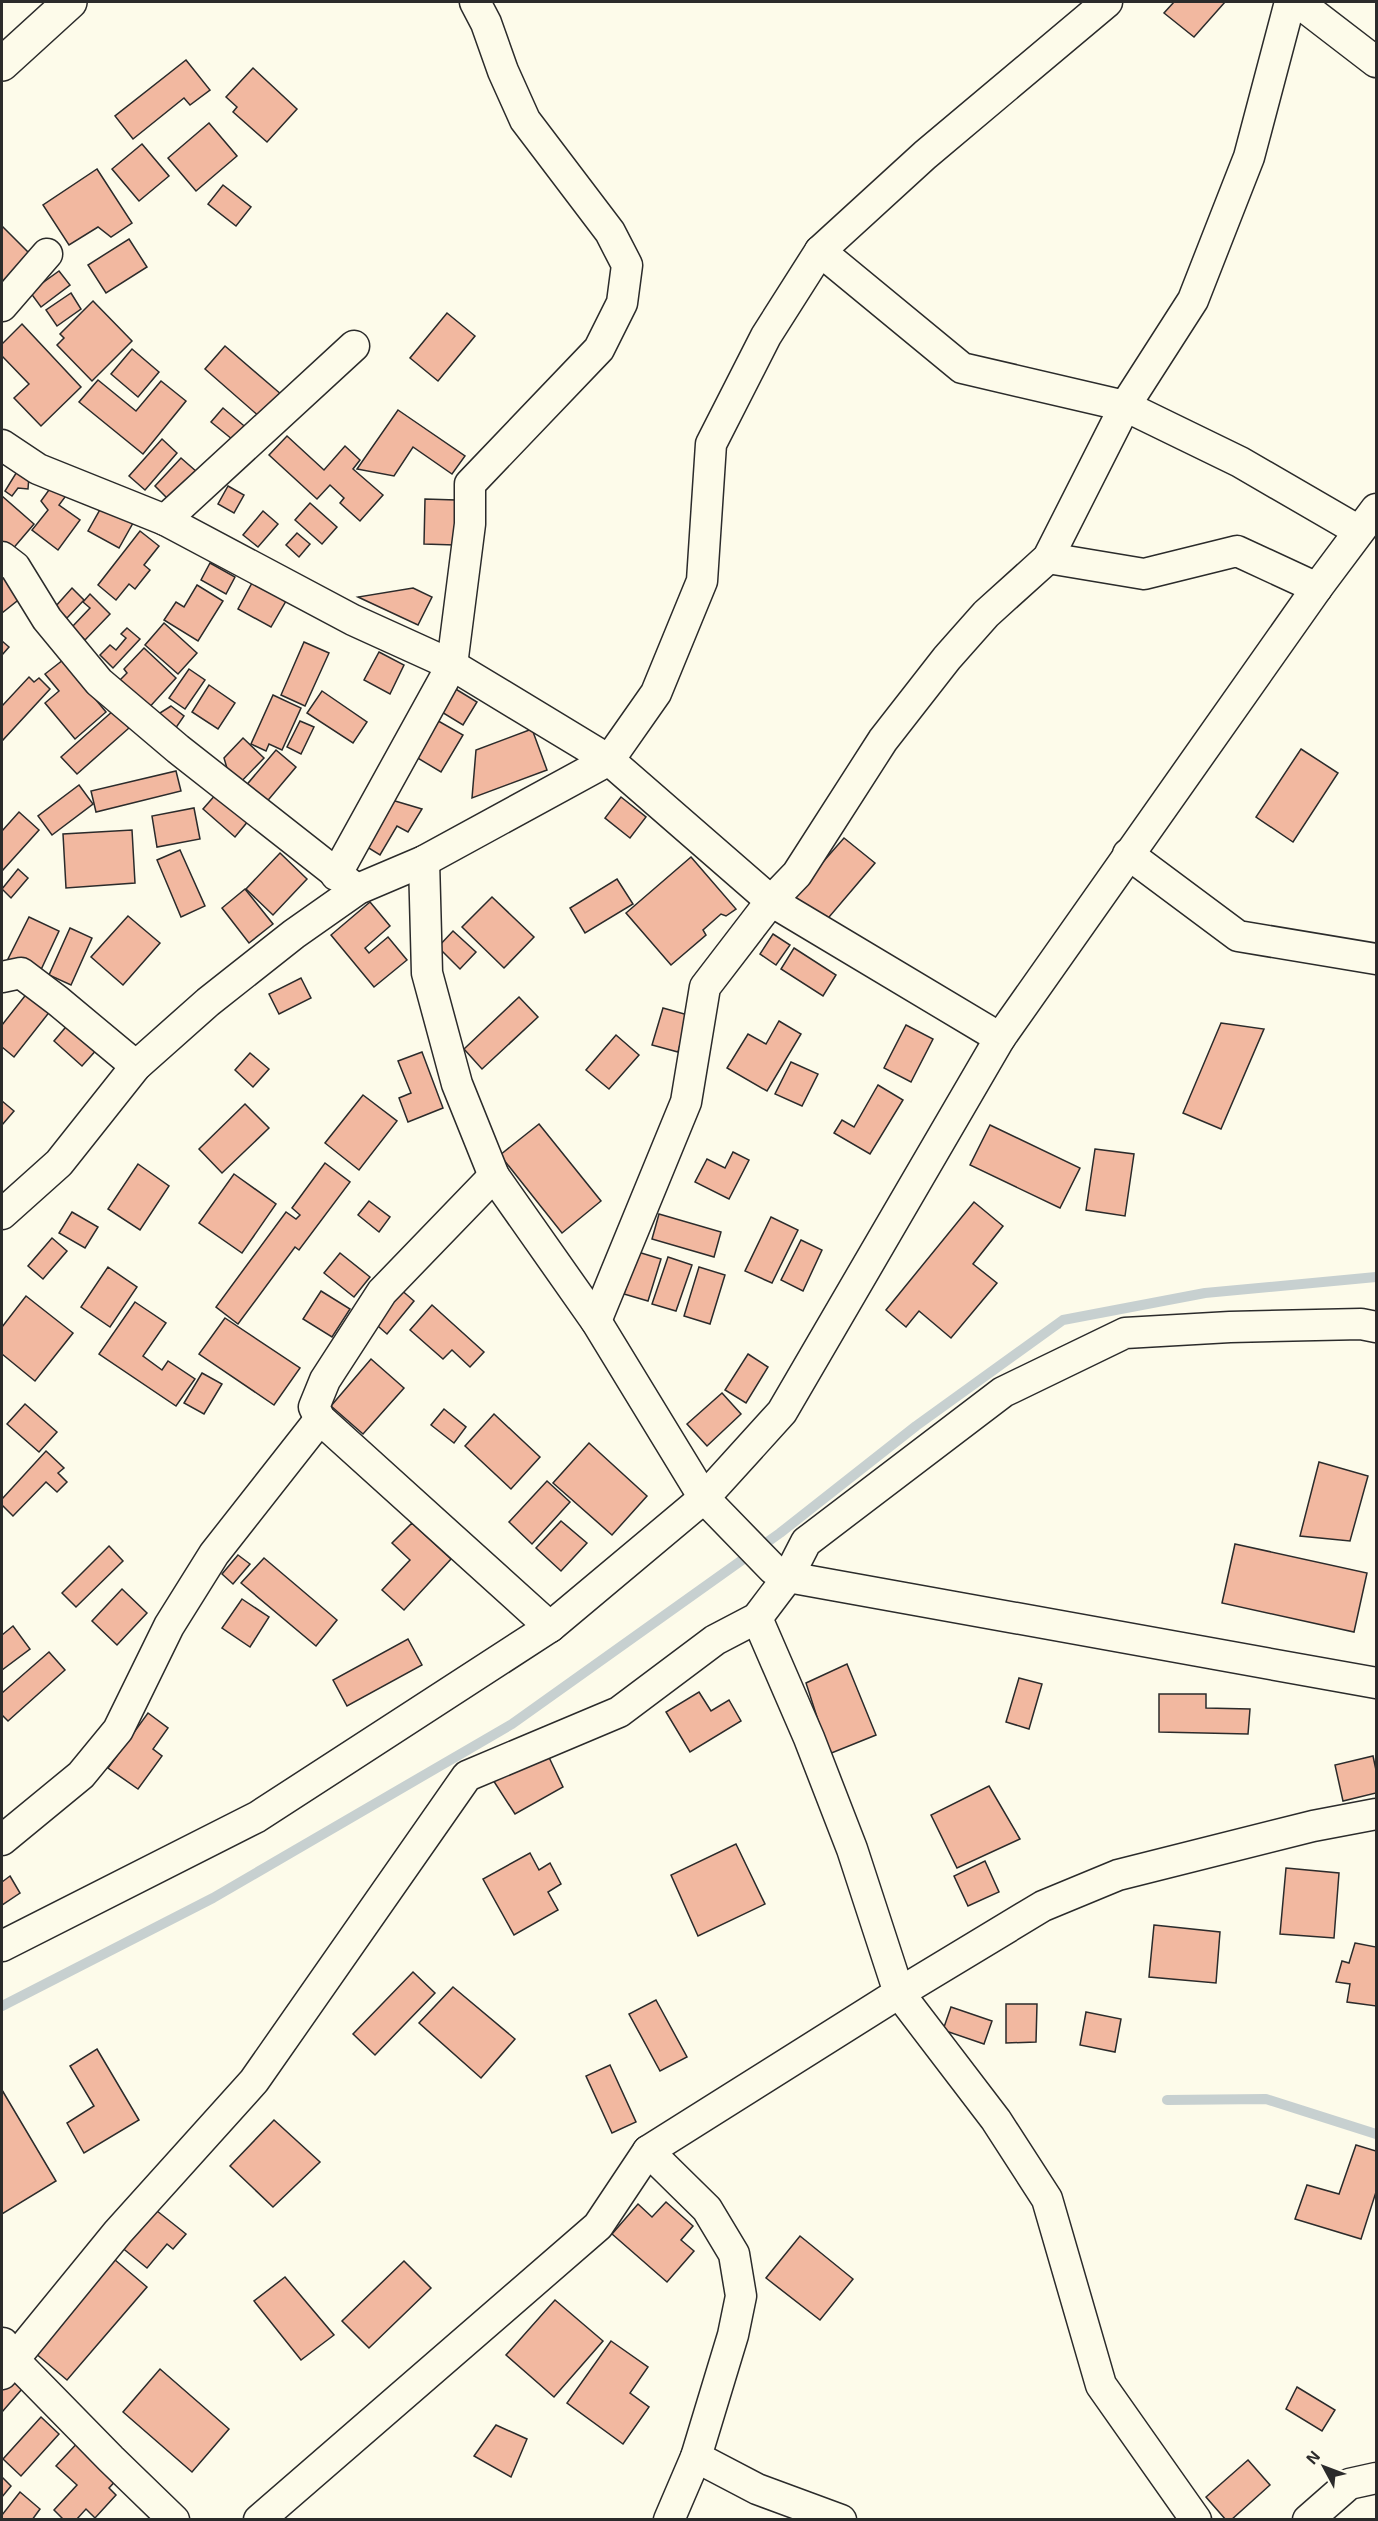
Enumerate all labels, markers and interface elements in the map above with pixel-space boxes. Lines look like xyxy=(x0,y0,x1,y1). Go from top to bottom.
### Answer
north arrow xyxy=(1294,2437,1354,2497)
text: N xyxy=(1301,2446,1323,2467)

